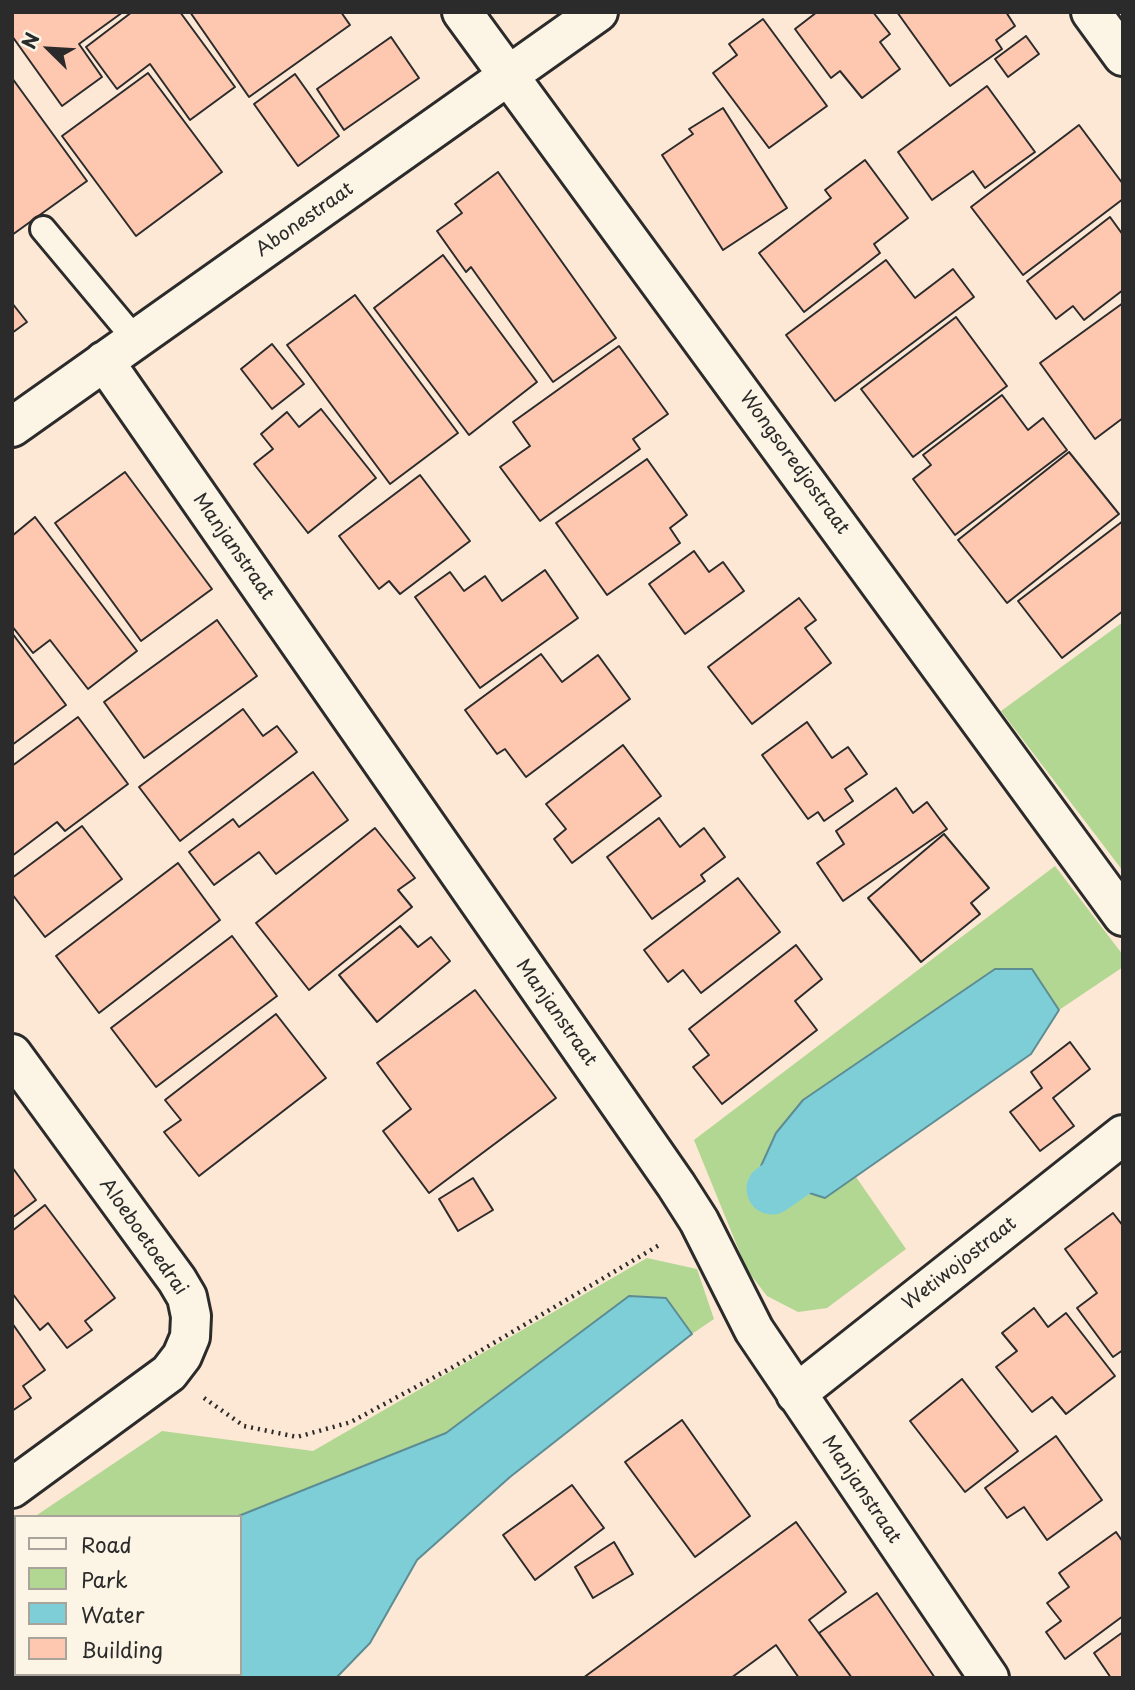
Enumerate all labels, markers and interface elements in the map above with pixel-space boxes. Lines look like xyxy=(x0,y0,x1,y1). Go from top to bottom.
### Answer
north arrow xyxy=(14,14,84,84)
text: N xyxy=(14,28,46,53)
street label: Abonestraat xyxy=(252,178,358,262)
street label: Wongsoredjostraat xyxy=(734,387,854,539)
street label: Manjanstraat xyxy=(188,489,278,605)
street label: Manjanstraat xyxy=(511,955,601,1071)
street label: Aloeboetoedrai xyxy=(94,1174,192,1300)
street label: Wetiwojostraat xyxy=(899,1213,1021,1315)
street label: Manjanstraat xyxy=(817,1432,905,1548)
legend xyxy=(14,1515,242,1676)
text: Road xyxy=(81,1528,132,1560)
text: Park xyxy=(81,1563,128,1595)
text: Water xyxy=(81,1598,144,1630)
text: Building xyxy=(81,1633,163,1665)

